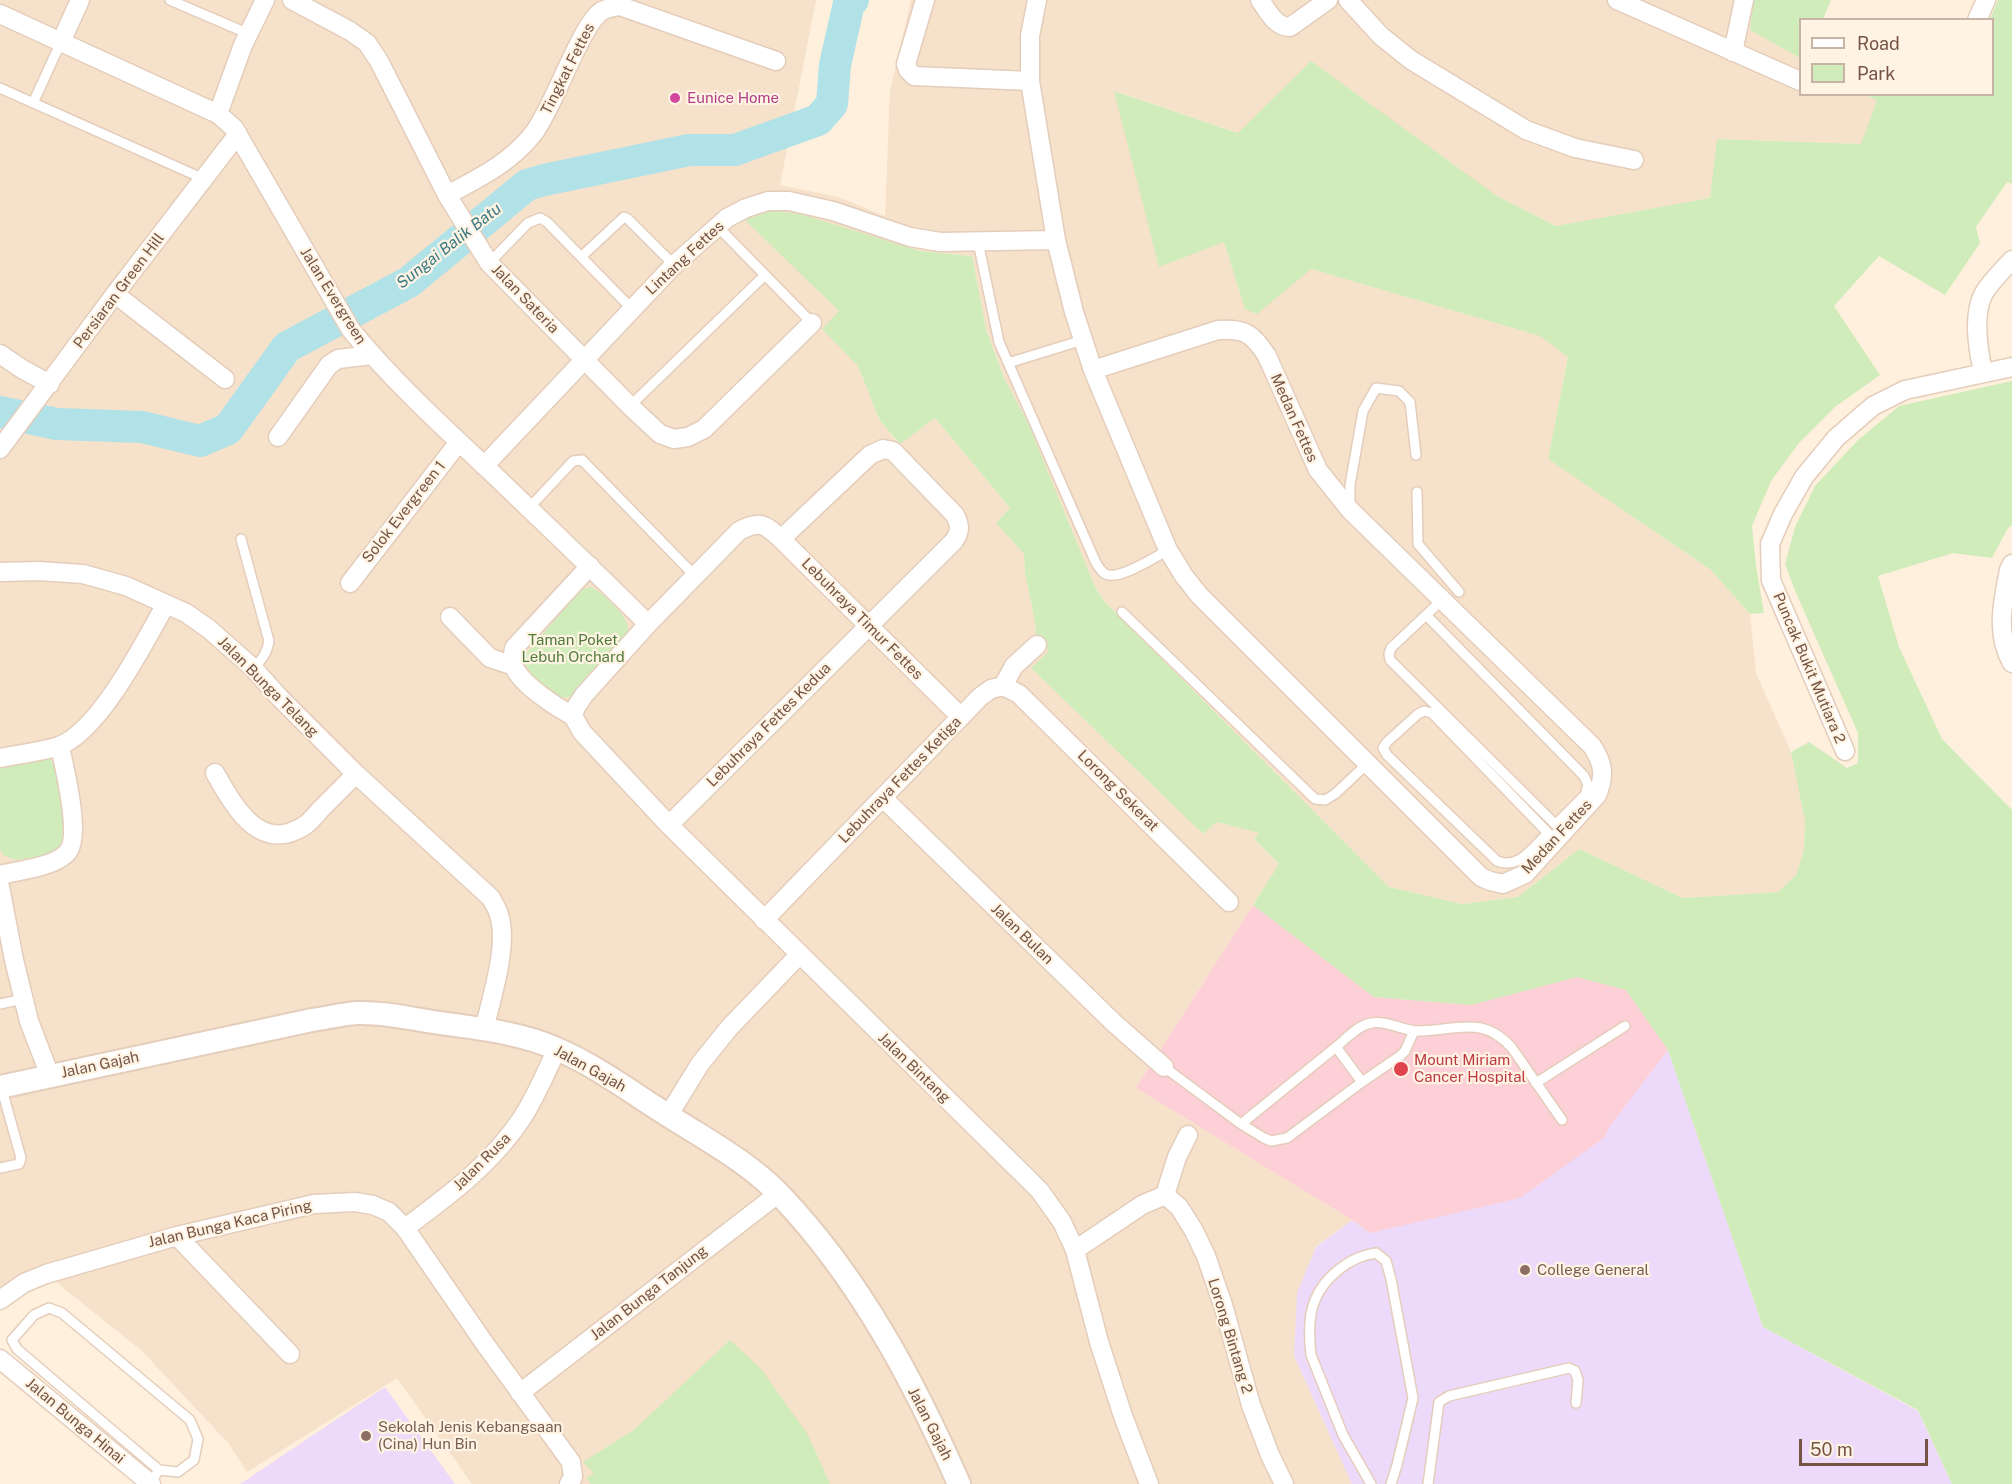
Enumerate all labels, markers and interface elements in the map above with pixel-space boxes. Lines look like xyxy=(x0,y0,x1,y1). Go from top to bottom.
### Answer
legend xyxy=(1799,18,1994,96)
street label: Tingkat Fettes xyxy=(537,20,599,118)
text: Road xyxy=(1857,33,1900,54)
text: Park xyxy=(1857,63,1895,84)
place label: Eunice Home xyxy=(687,89,779,107)
marker: Eunice Home xyxy=(668,91,682,105)
water label: Sungai Balik Batu xyxy=(393,199,505,293)
street label: Lintang Fettes xyxy=(642,217,728,299)
street label: Persiaran Green Hill xyxy=(70,230,168,352)
street label: Jalan Evergreen xyxy=(296,244,370,348)
street label: Jalan Sateria xyxy=(488,261,562,337)
street label: Medan Fettes xyxy=(1266,371,1322,465)
street label: Solok Evergreen 1 xyxy=(359,457,449,567)
street label: Lebuhraya Timur Fettes xyxy=(798,555,926,683)
street label: Puncak Bukit Mutiara 2 xyxy=(1769,590,1849,746)
park label: Taman Poket Lebuh Orchard xyxy=(521,631,625,666)
street label: Jalan Bunga Telang xyxy=(214,633,322,741)
street label: Lebuhraya Fettes Kedua xyxy=(703,659,835,791)
street label: Lebuhraya Fettes Ketiga xyxy=(835,713,965,847)
street label: Lorong Sekerat xyxy=(1074,747,1162,835)
street label: Medan Fettes xyxy=(1518,796,1596,878)
street label: Jalan Bulan xyxy=(987,900,1057,968)
street label: Jalan Bintang xyxy=(874,1029,954,1107)
street label: Jalan Gajah xyxy=(551,1042,629,1096)
street label: Jalan Gajah xyxy=(59,1048,141,1082)
place label: Mount Miriam Cancer Hospital xyxy=(1414,1051,1526,1086)
marker: Mount Miriam Cancer Hospital xyxy=(1392,1060,1410,1078)
street label: Jalan Rusa xyxy=(450,1130,514,1194)
street label: Jalan Bunga Kaca Piring xyxy=(147,1196,313,1252)
street label: Jalan Bunga Tanjung xyxy=(587,1242,711,1344)
place label: College General xyxy=(1537,1261,1649,1279)
marker: College General xyxy=(1518,1263,1532,1277)
street label: Lorong Bintang 2 xyxy=(1204,1276,1256,1396)
street label: Jalan Bunga Hinai xyxy=(22,1374,128,1468)
street label: Jalan Gajah xyxy=(904,1385,956,1463)
place label: Sekolah Jenis Kebangsaan (Cina) Hun Bin xyxy=(378,1418,562,1453)
scale bar xyxy=(1802,1427,1931,1465)
marker: Sekolah Jenis Kebangsaan (Cina) Hun Bin xyxy=(359,1429,373,1443)
text: 50 m xyxy=(1810,1439,1853,1460)

